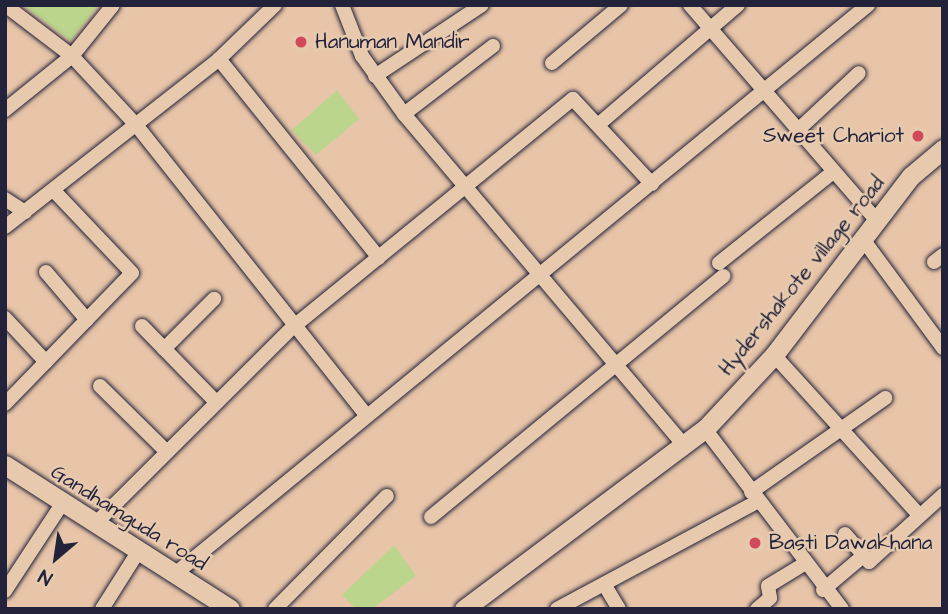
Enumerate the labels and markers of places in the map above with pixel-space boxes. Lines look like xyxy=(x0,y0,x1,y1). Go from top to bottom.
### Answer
place label: Hanuman Mandir xyxy=(315,29,470,55)
marker: Hanuman Mandir xyxy=(293,34,309,50)
place label: Sweet Chariot xyxy=(763,123,904,149)
marker: Sweet Chariot xyxy=(910,128,926,144)
place label: Basti Dawakhana xyxy=(769,530,932,556)
marker: Basti Dawakhana xyxy=(747,535,763,551)

